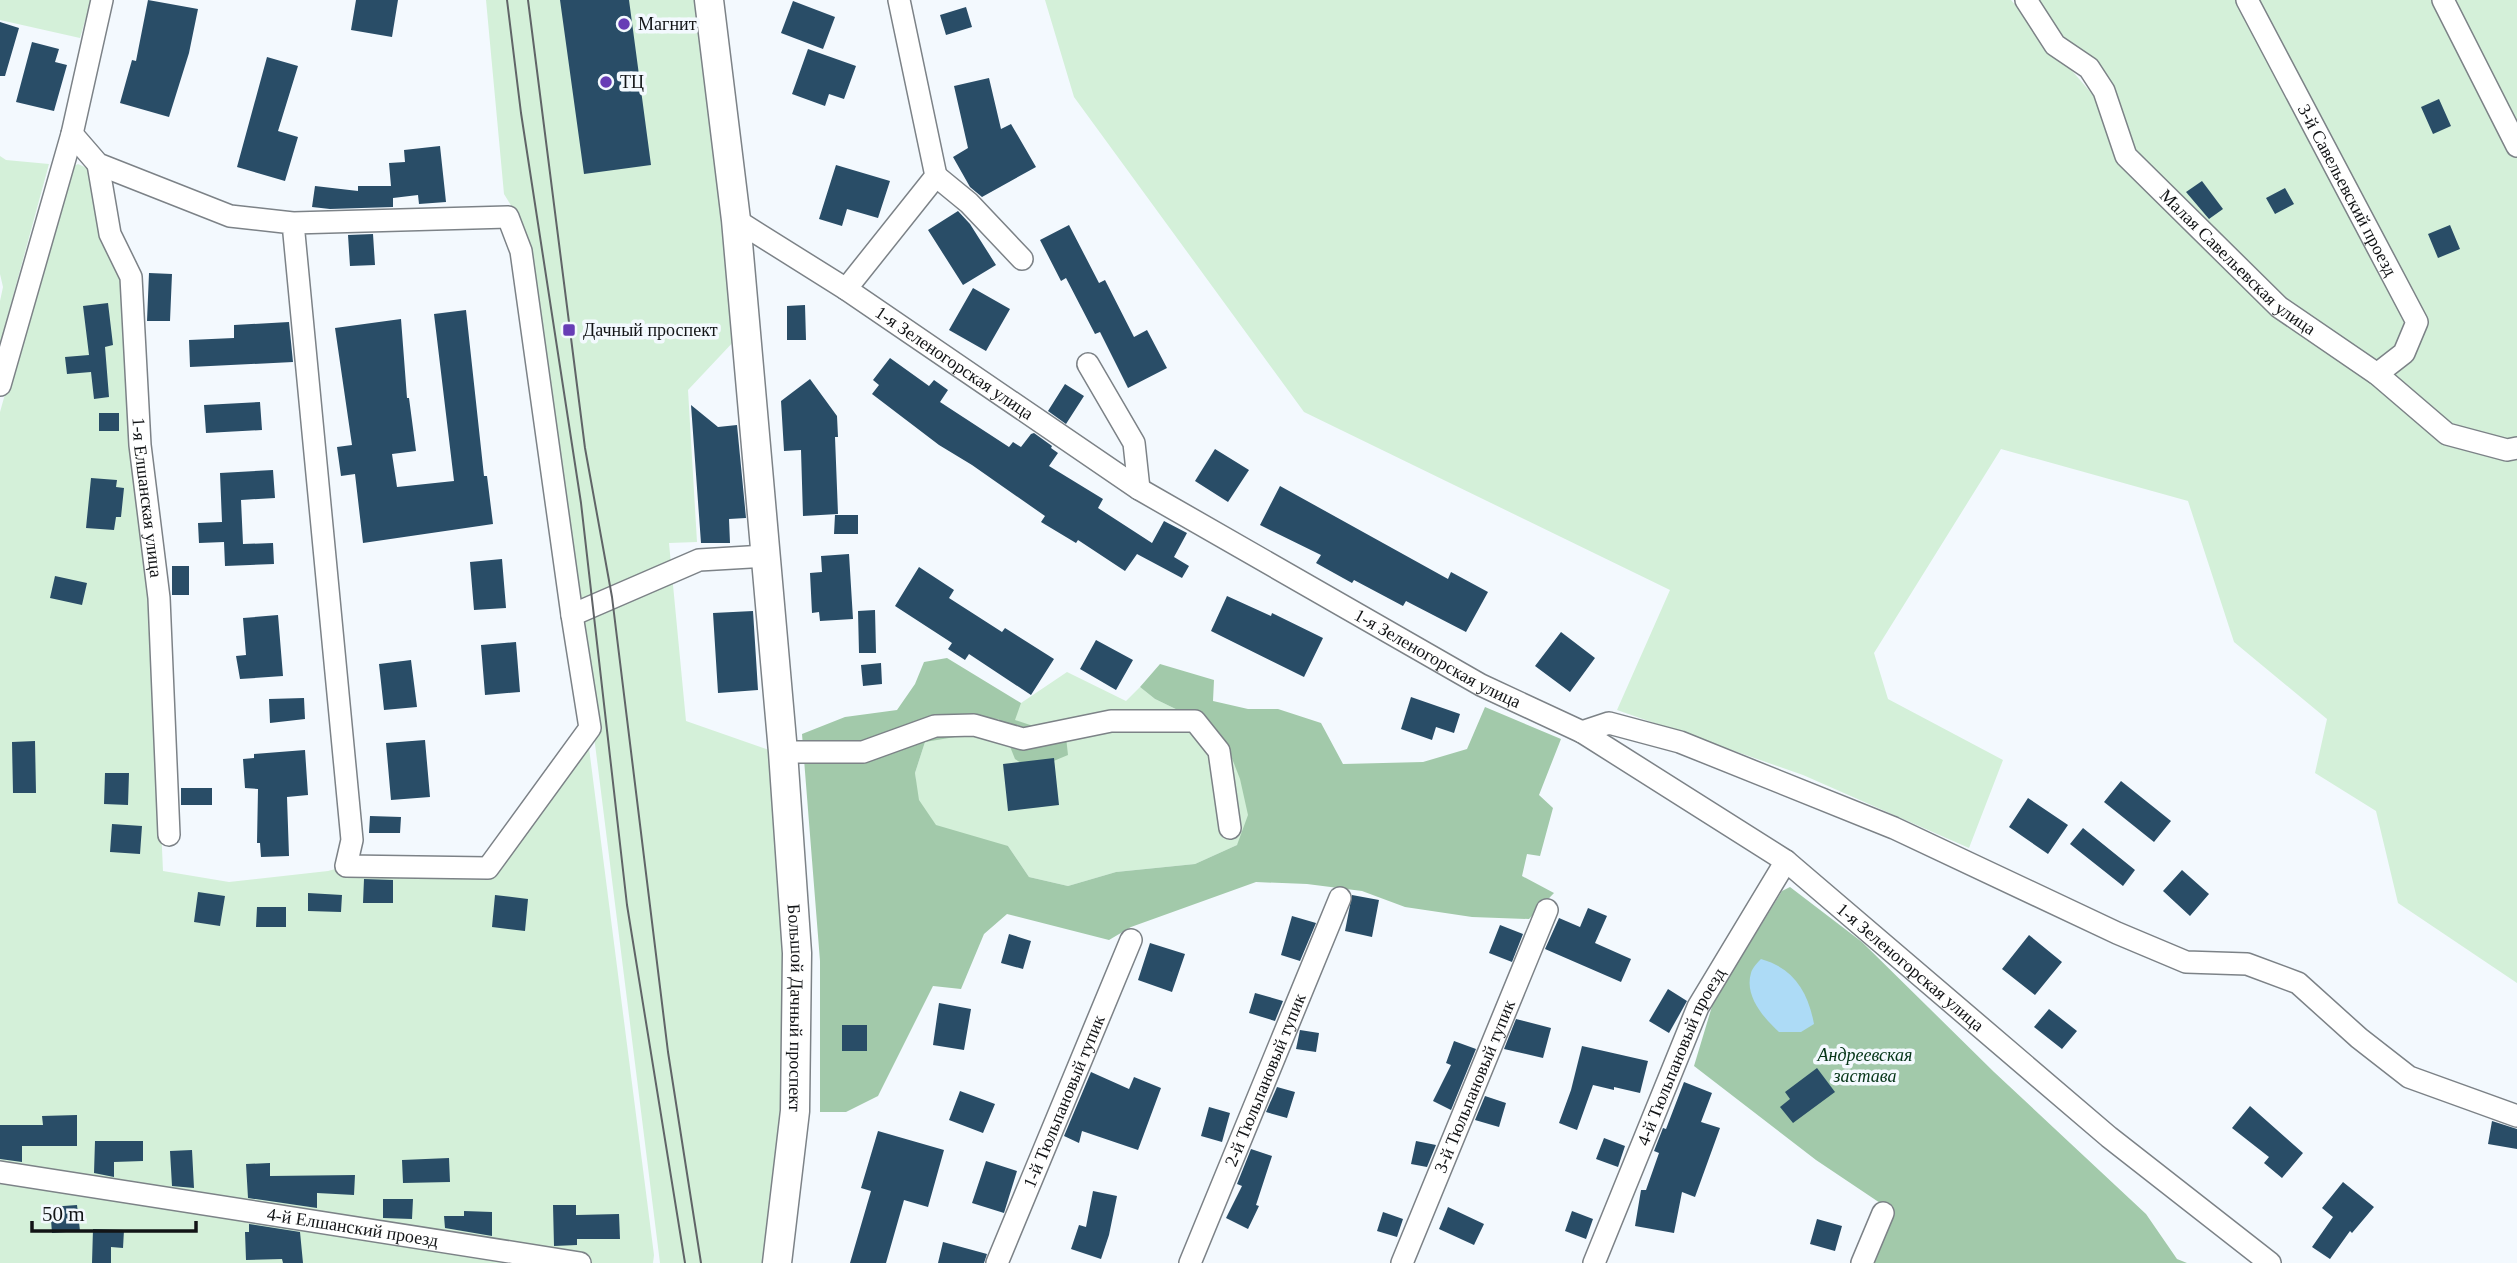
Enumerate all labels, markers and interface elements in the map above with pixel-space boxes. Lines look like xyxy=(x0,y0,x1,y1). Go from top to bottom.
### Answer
place label: Магнит xyxy=(638,14,697,34)
marker: Магнит xyxy=(616,16,632,32)
place label: ТЦ xyxy=(620,72,644,92)
marker: ТЦ xyxy=(598,74,614,90)
street label: 3-й Савельевский проезд xyxy=(2294,101,2401,280)
street label: Малая Савельевская улица xyxy=(2156,185,2320,339)
street label: 1-я Зеленогорская улица xyxy=(871,302,1037,424)
place label: Дачный проспект xyxy=(583,320,718,340)
marker: Дачный проспект xyxy=(561,322,577,338)
street label: 1-я Елшанская улица xyxy=(129,417,166,579)
street label: 1-я Зеленогорская улица xyxy=(1351,605,1524,712)
street label: 1-я Зеленогорская улица xyxy=(1833,899,1988,1036)
street label: Большой Дачный проспект xyxy=(784,903,807,1112)
street label: 4-й Тюльпановый проезд xyxy=(1633,964,1729,1148)
street label: 2-й Тюльпановый тупик xyxy=(1221,990,1310,1169)
street label: 3-й Тюльпановый тупик xyxy=(1430,997,1519,1176)
street label: 1-й Тюльпановый тупик xyxy=(1019,1012,1109,1191)
park label: Андреевская застава xyxy=(1817,1045,1912,1086)
scale bar xyxy=(32,1190,196,1234)
text: 50 m xyxy=(42,1202,85,1226)
street label: 4-й Елшанский проезд xyxy=(266,1204,440,1251)

